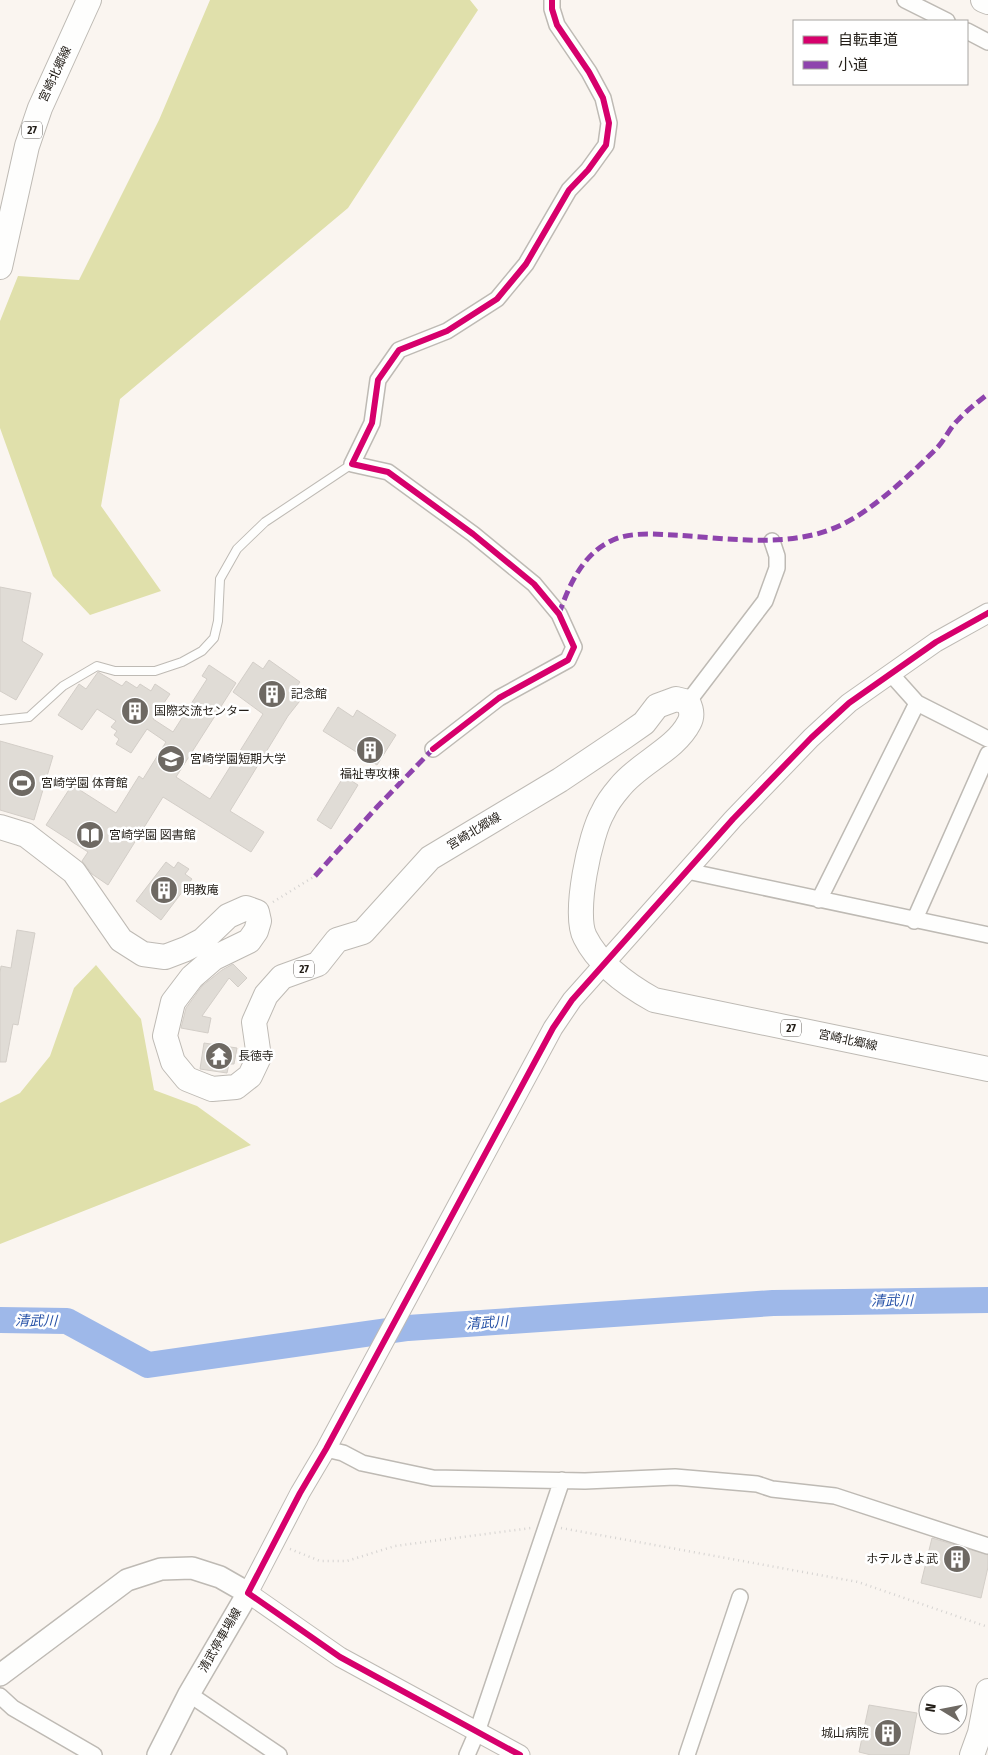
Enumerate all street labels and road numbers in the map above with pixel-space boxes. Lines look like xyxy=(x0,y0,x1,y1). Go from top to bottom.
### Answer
street label: 宮崎北郷線 xyxy=(36,44,74,104)
road number: 27 xyxy=(22,122,42,138)
street label: 宮崎北郷線 xyxy=(445,810,503,852)
road number: 27 xyxy=(294,961,314,978)
road number: 27 xyxy=(781,1020,801,1036)
street label: 宮崎北郷線 xyxy=(817,1027,879,1053)
street label: 清武停車場線 xyxy=(196,1605,244,1675)

